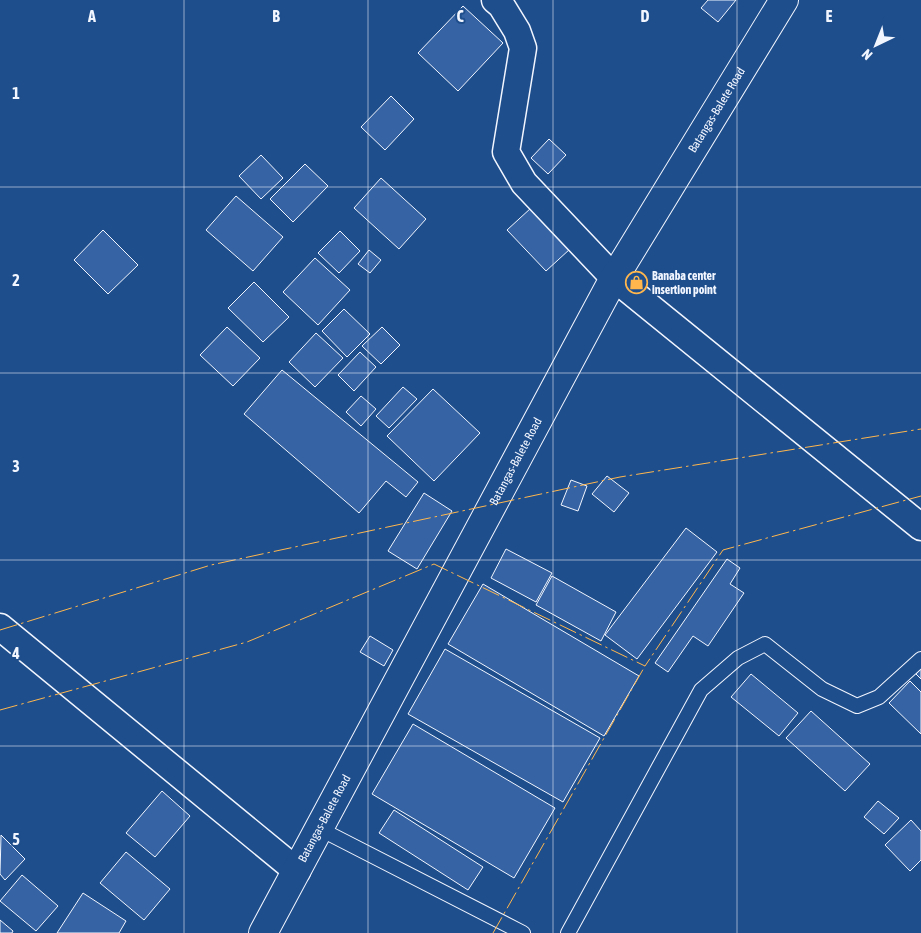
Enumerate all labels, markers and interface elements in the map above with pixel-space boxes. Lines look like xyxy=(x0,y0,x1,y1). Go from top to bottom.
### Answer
text: A xyxy=(87,7,96,25)
text: B xyxy=(272,7,280,25)
text: C xyxy=(456,7,464,25)
text: D xyxy=(641,7,650,25)
text: E xyxy=(826,7,833,25)
north arrow xyxy=(851,20,901,70)
text: N xyxy=(859,46,876,63)
street label: Batangas-Balete Road xyxy=(685,65,748,155)
text: 1 xyxy=(12,84,20,102)
place label: Banaba center insertion point xyxy=(652,269,717,297)
text: 2 xyxy=(12,271,20,289)
shop icon: Banaba center insertion point xyxy=(624,271,648,295)
street label: Batangas-Balete Road xyxy=(487,415,545,508)
text: 3 xyxy=(12,457,20,475)
text: 4 xyxy=(11,644,20,662)
street label: Batangas-Balete Road xyxy=(295,772,354,865)
text: 5 xyxy=(12,830,20,848)

